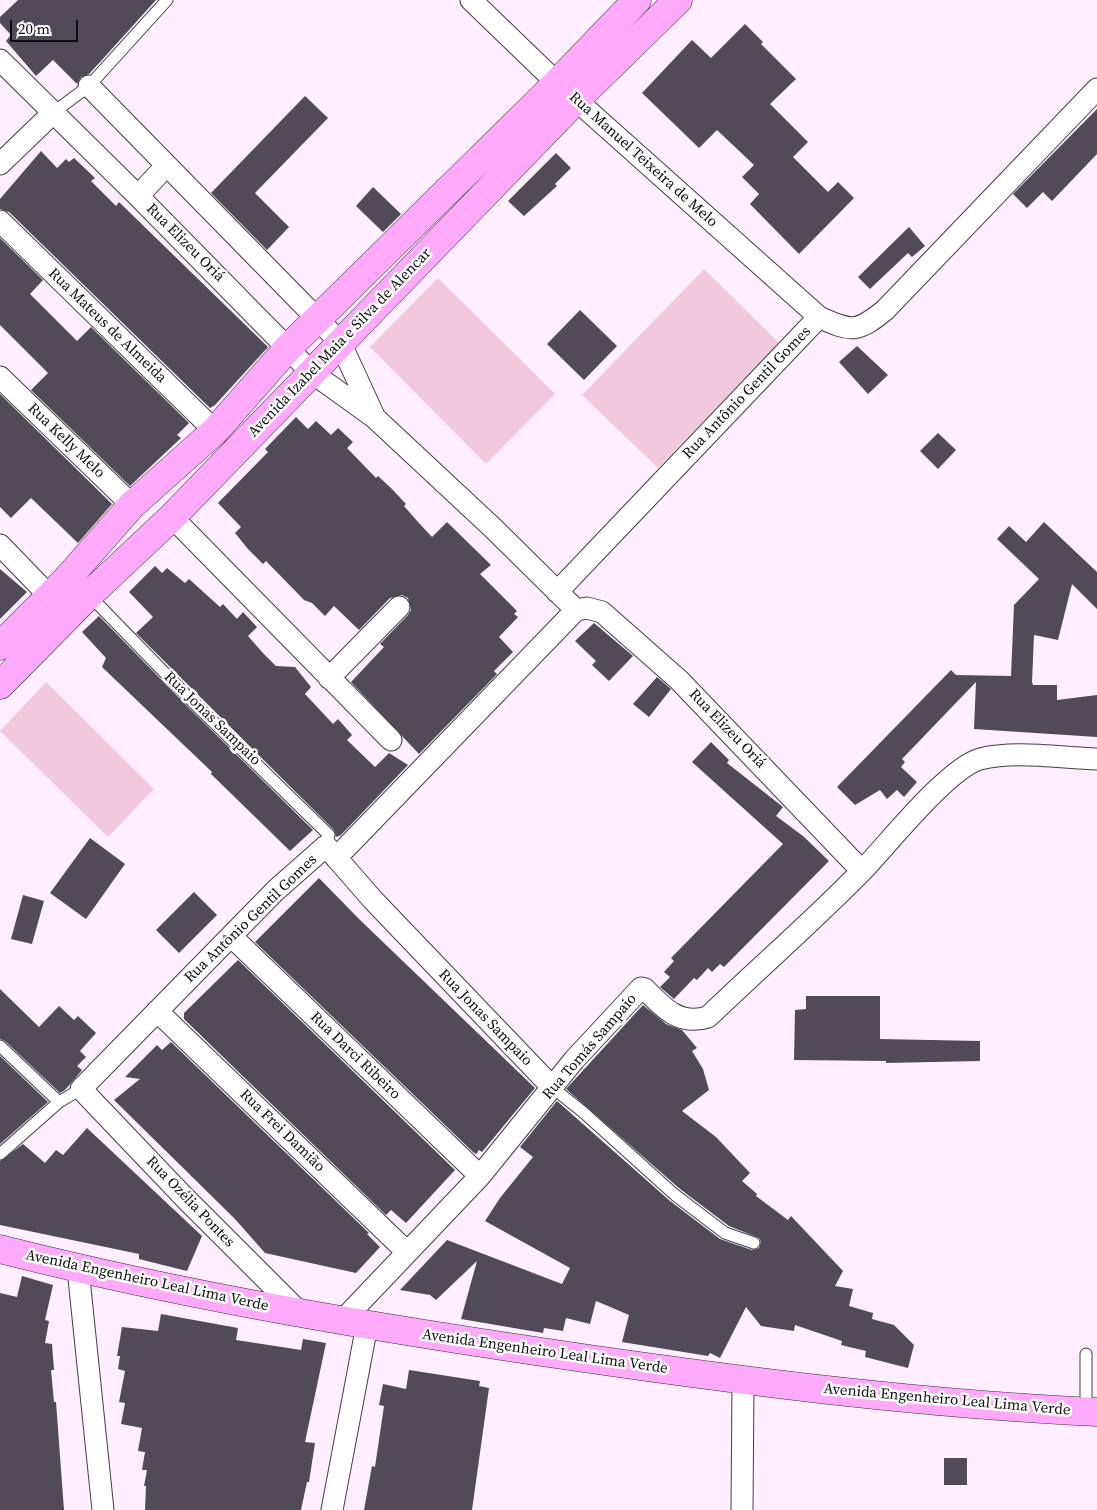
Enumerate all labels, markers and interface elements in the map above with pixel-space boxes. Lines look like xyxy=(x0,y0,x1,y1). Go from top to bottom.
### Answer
scale bar xyxy=(12,10,80,42)
text: 20 m xyxy=(18,18,50,39)
street label: Rua Manuel Teixeira de Melo xyxy=(565,89,721,231)
street label: Rua Elizeu Oriá xyxy=(142,200,228,286)
street label: Avenida Izabel Maia e Silva de Alencar xyxy=(245,245,435,441)
street label: Rua Mateus de Almeida xyxy=(44,265,170,387)
street label: Rua Antônio Gentil Gomes xyxy=(679,323,815,463)
street label: Rua Kelly Melo xyxy=(24,400,108,482)
street label: Rua Jonas Sampaio xyxy=(160,668,264,770)
street label: Rua Elizeu Oriá xyxy=(685,686,769,772)
street label: Rua Antônio Gentil Gomes xyxy=(181,851,321,987)
street label: Rua Jonas Sampaio xyxy=(434,966,536,1070)
street label: Rua Tomás Sampaio xyxy=(539,990,641,1104)
street label: Rua Darci Ribeiro xyxy=(306,1008,404,1104)
street label: Rua Frei Damião xyxy=(236,1086,328,1176)
street label: Rua Ozélia Pontes xyxy=(142,1153,238,1251)
street label: Avenida Engenheiro Leal Lima Verde xyxy=(24,1246,270,1316)
street label: Avenida Engenheiro Leal Lima Verde xyxy=(421,1326,669,1378)
street label: Avenida Engenheiro Leal Lima Verde xyxy=(823,1380,1071,1420)

